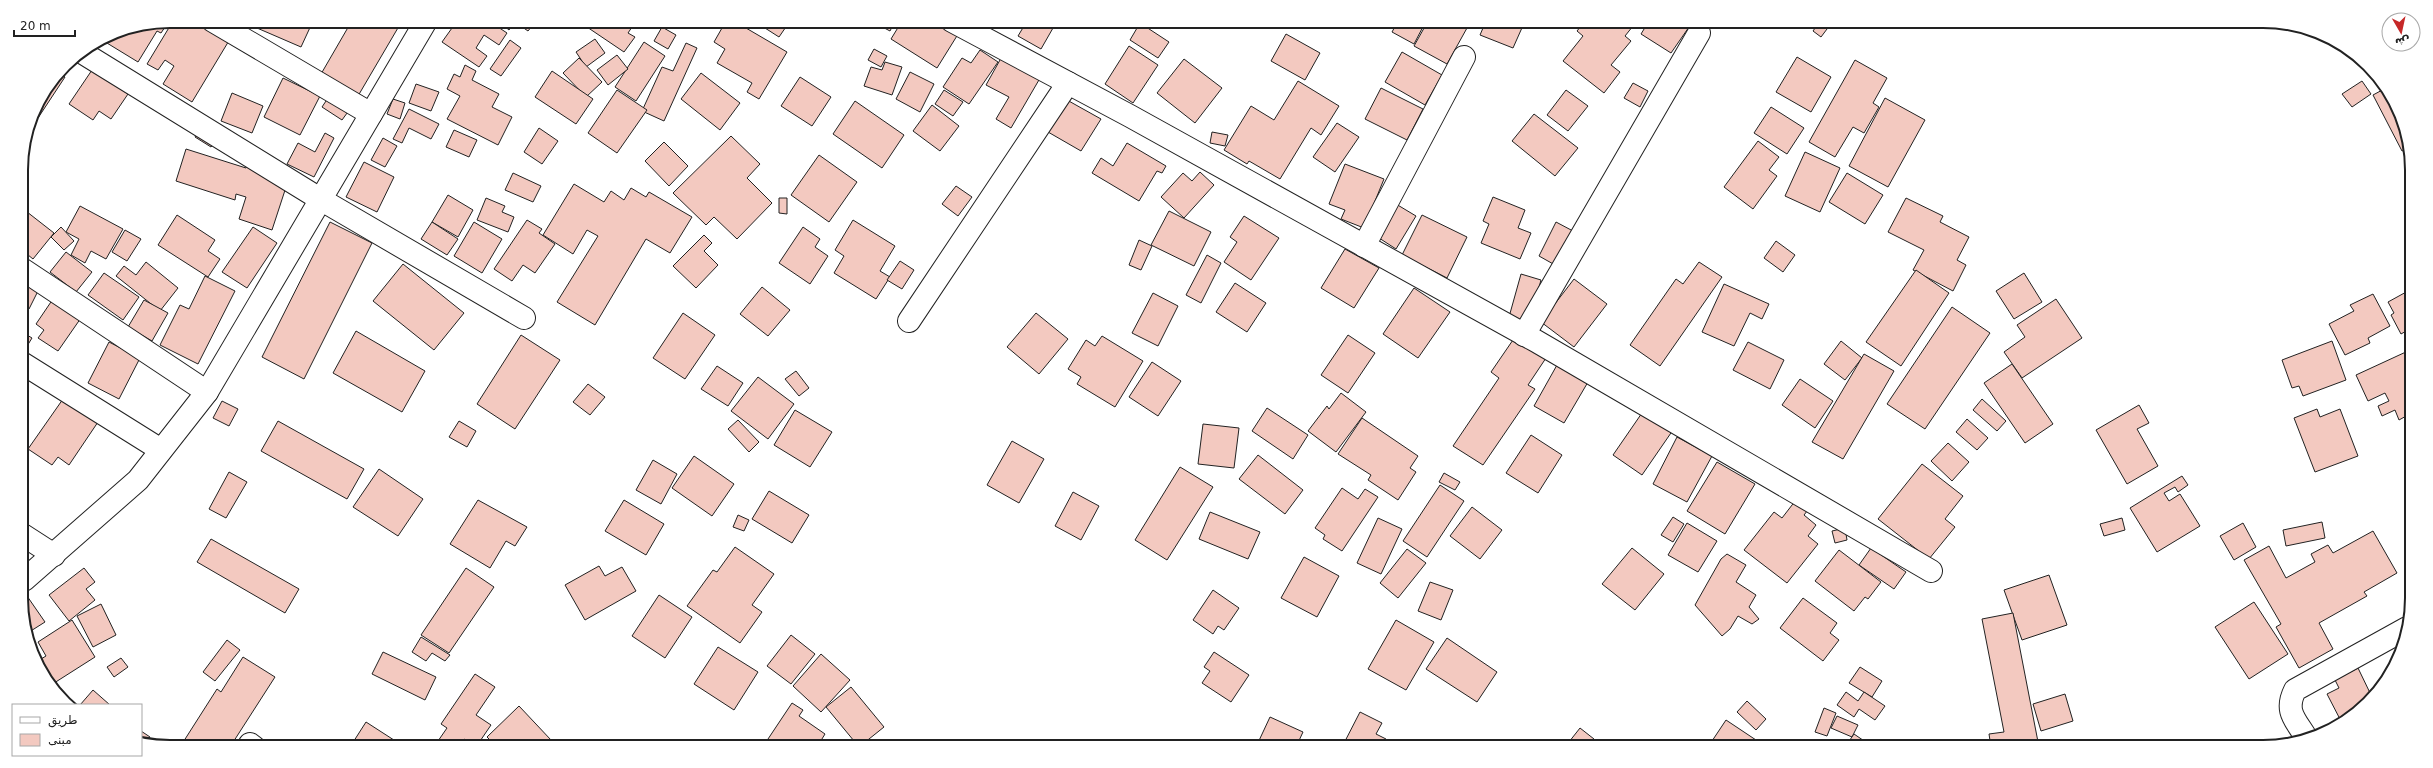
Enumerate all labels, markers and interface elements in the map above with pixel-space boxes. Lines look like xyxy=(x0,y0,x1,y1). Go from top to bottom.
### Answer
scale bar xyxy=(14,12,75,38)
north arrow xyxy=(2381,12,2421,52)
text: 20 m xyxy=(20,19,51,33)
text: ش xyxy=(2394,34,2411,49)
legend xyxy=(12,704,142,756)
text: طريق xyxy=(48,713,78,728)
text: مبنى xyxy=(48,733,72,747)

